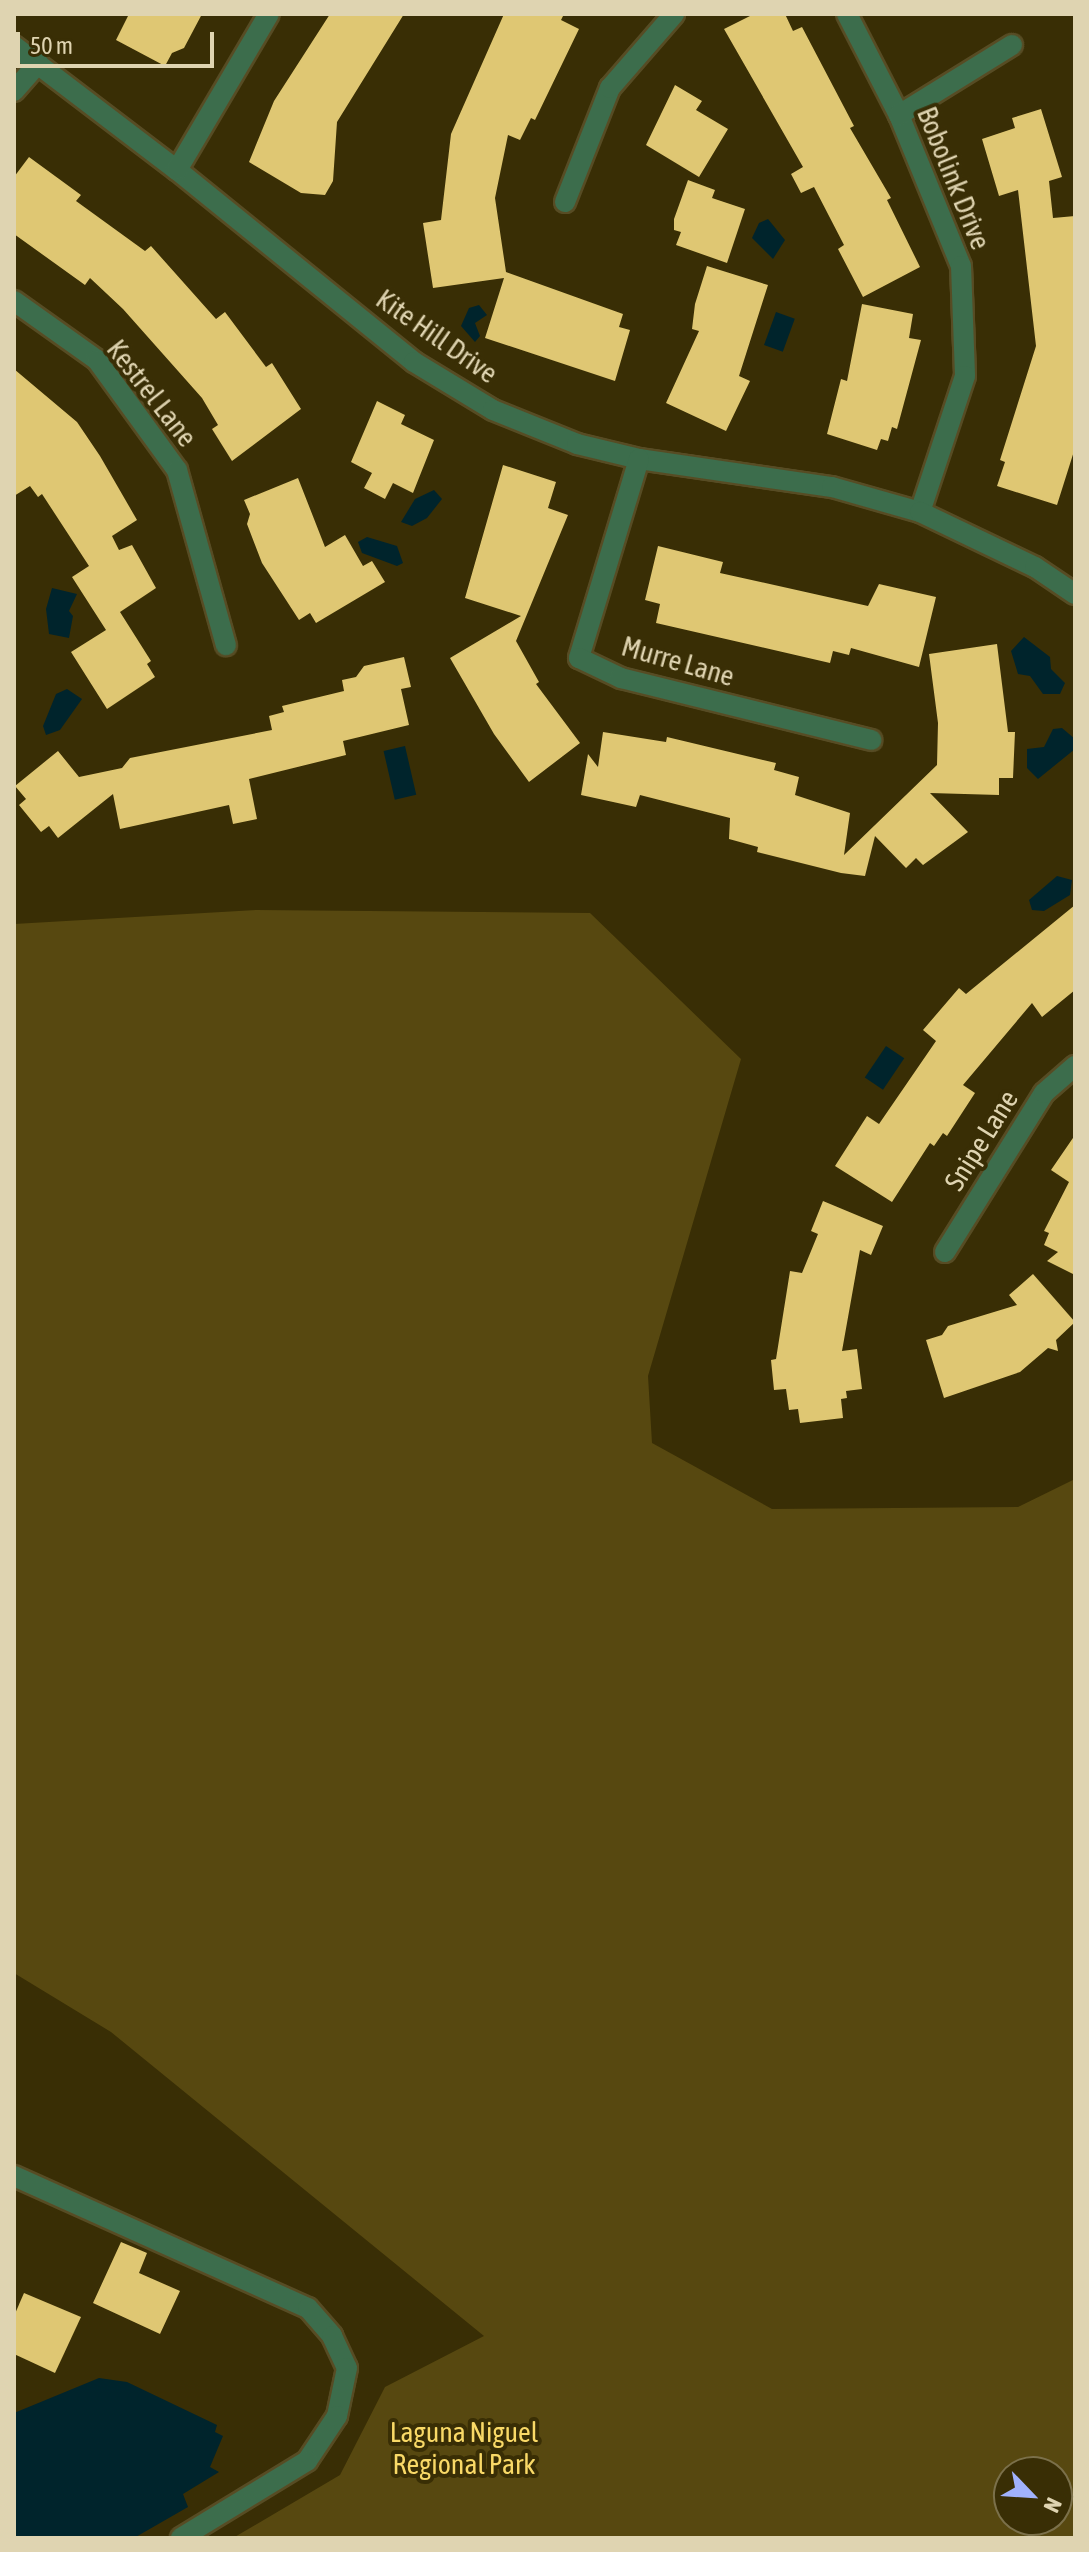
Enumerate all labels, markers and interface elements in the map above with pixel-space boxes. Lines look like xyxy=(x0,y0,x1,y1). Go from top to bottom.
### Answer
scale bar xyxy=(20,16,218,66)
text: 50 m xyxy=(30,32,73,59)
street label: Bobolink Drive xyxy=(910,102,998,254)
street label: Kite Hill Drive xyxy=(370,282,504,390)
street label: Kestrel Lane xyxy=(100,333,204,453)
street label: Murre Lane xyxy=(618,629,738,693)
street label: Snipe Lane xyxy=(937,1084,1025,1196)
park label: Laguna Niguel Regional Park xyxy=(390,2415,538,2481)
north arrow xyxy=(993,2456,1073,2536)
text: N xyxy=(1038,2494,1067,2517)

